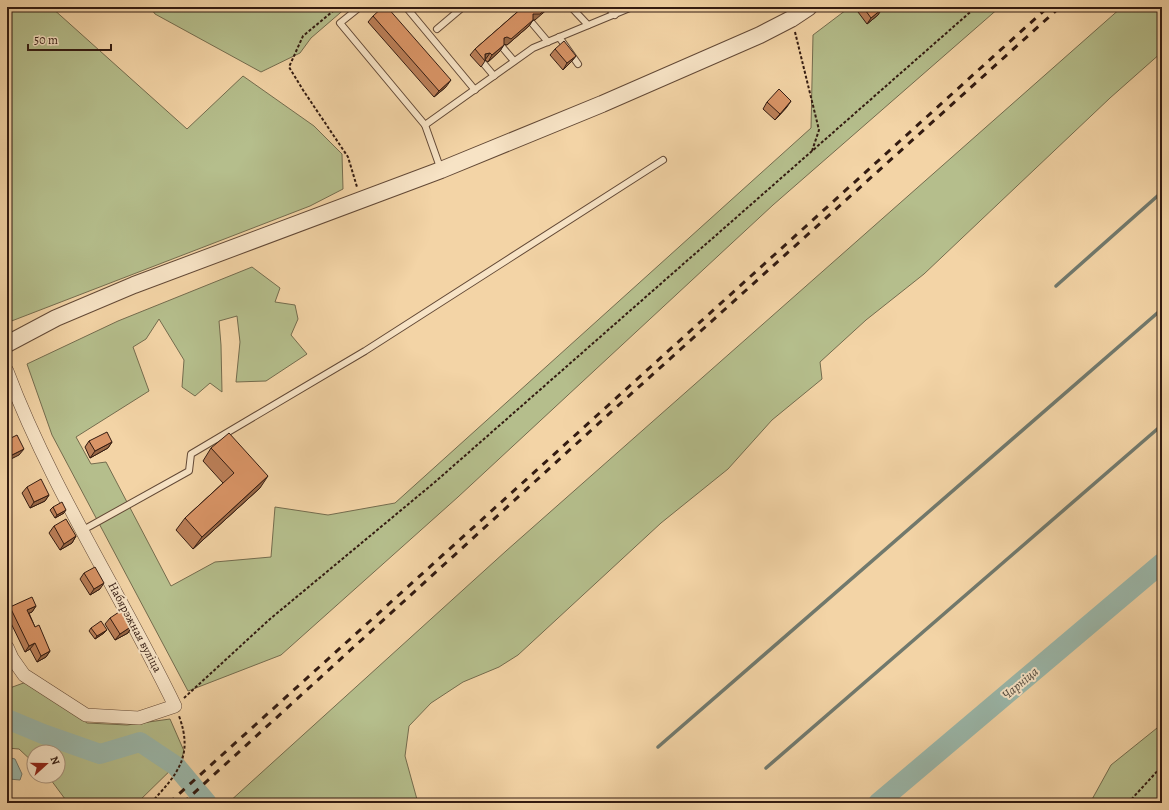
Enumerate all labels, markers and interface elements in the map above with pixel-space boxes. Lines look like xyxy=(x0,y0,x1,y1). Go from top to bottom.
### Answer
scale bar xyxy=(28,26,111,52)
text: 50 m xyxy=(34,32,58,48)
street label: Набярэжная вуліца xyxy=(104,579,166,675)
water label: Чарніца xyxy=(998,663,1042,703)
north arrow xyxy=(26,744,66,784)
text: N xyxy=(46,754,63,767)

